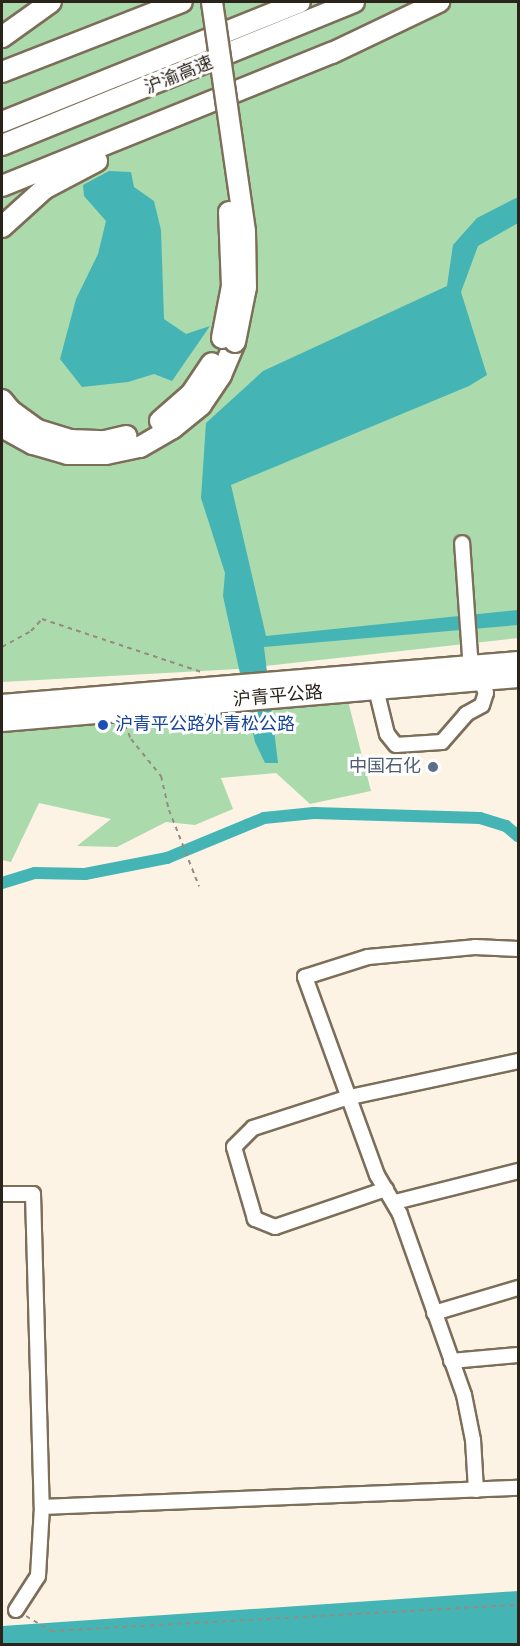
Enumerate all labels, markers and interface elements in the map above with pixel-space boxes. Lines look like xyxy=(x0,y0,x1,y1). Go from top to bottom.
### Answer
street label: 沪渝高速 xyxy=(142,53,216,99)
street label: 沪青平公路 xyxy=(232,682,324,712)
place label: 沪青平公路外青松公路 xyxy=(115,714,295,736)
marker: 沪青平公路外青松公路 xyxy=(96,718,110,732)
place label: 中国石化 xyxy=(349,756,421,778)
marker: 中国石化 xyxy=(426,760,440,774)

